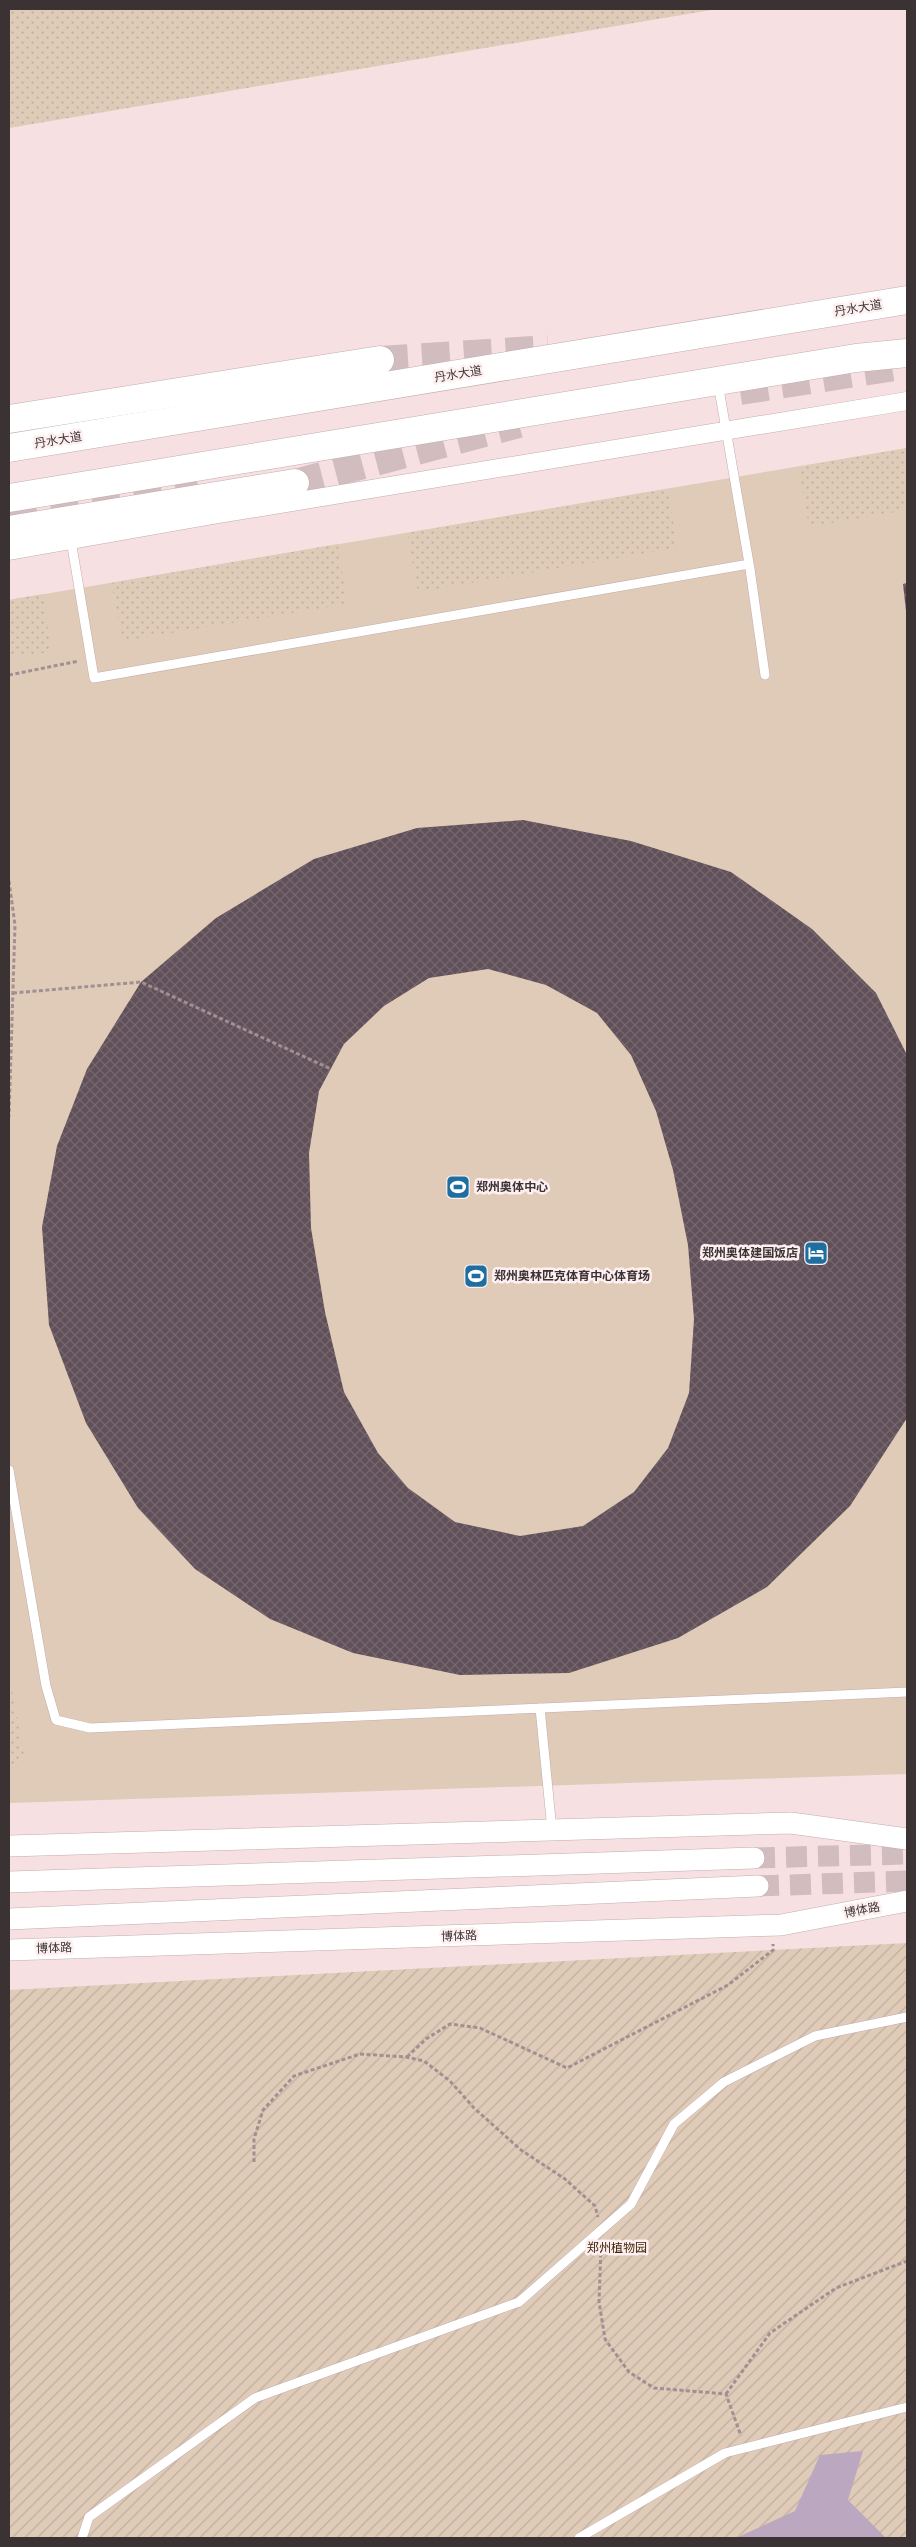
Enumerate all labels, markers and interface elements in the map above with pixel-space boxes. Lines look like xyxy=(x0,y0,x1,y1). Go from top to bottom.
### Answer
street label: 丹水大道 xyxy=(833,295,883,320)
street label: 丹水大道 xyxy=(433,361,483,386)
street label: 丹水大道 xyxy=(33,427,83,452)
sports icon: 郑州奥体中心 xyxy=(445,1174,471,1200)
place label: 郑州奥体中心 xyxy=(476,1178,548,1195)
hotel icon: 郑州奥体建国饭店 xyxy=(803,1240,829,1266)
place label: 郑州奥体建国饭店 xyxy=(702,1244,798,1261)
sports icon: 郑州奥林匹克体育中心体育场 xyxy=(463,1263,489,1289)
place label: 郑州奥林匹克体育中心体育场 xyxy=(494,1267,650,1284)
street label: 博体路 xyxy=(843,1898,881,1921)
street label: 博体路 xyxy=(441,1926,477,1945)
street label: 博体路 xyxy=(36,1938,72,1957)
park label: 郑州植物园 xyxy=(587,2239,647,2256)

